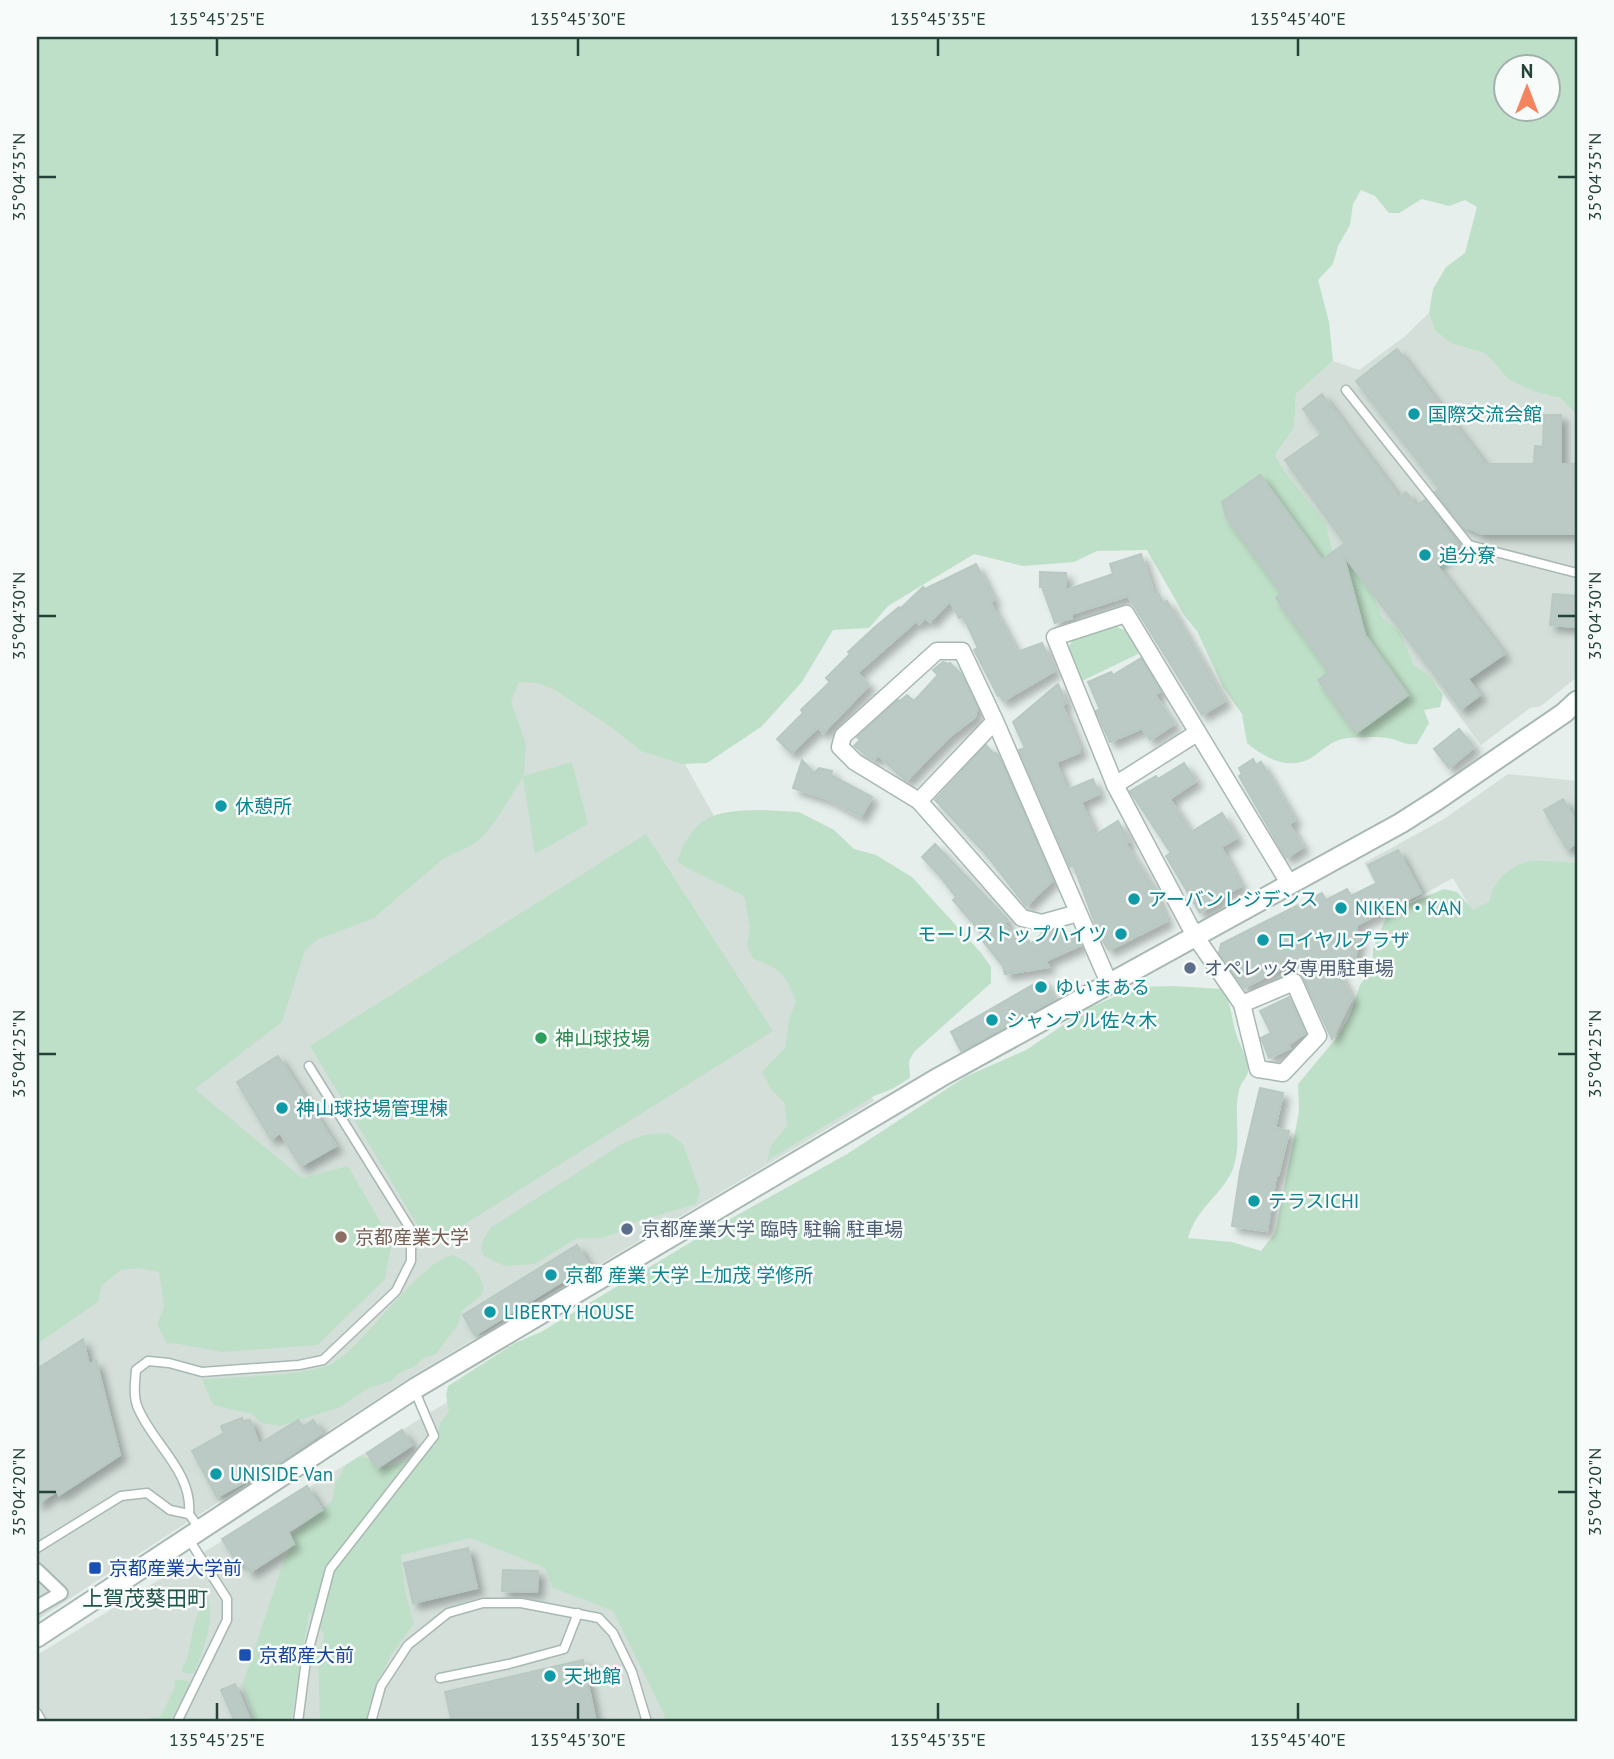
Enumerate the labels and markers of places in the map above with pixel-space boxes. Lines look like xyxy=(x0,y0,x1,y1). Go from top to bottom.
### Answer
place label: 国際交流会館 xyxy=(1428,402,1542,426)
marker: 国際交流会館 xyxy=(1406,406,1422,422)
place label: 追分寮 xyxy=(1439,543,1496,567)
marker: 追分寮 xyxy=(1417,547,1433,563)
place label: 休憩所 xyxy=(235,794,292,818)
marker: 休憩所 xyxy=(213,798,229,814)
place label: アーバンレジデンス xyxy=(1148,887,1318,911)
marker: アーバンレジデンス xyxy=(1126,891,1142,907)
place label: NIKEN・KAN xyxy=(1355,896,1462,920)
marker: NIKEN・KAN xyxy=(1333,900,1349,916)
place label: モーリストップハイツ xyxy=(917,922,1107,946)
marker: モーリストップハイツ xyxy=(1113,926,1129,942)
place label: ロイヤルプラザ xyxy=(1277,928,1409,952)
marker: ロイヤルプラザ xyxy=(1255,932,1271,948)
place label: オペレッタ専用駐車場 xyxy=(1204,956,1394,980)
marker: オペレッタ専用駐車場 xyxy=(1182,960,1198,976)
place label: ゆいまある xyxy=(1055,975,1150,999)
marker: ゆいまある xyxy=(1033,979,1049,995)
place label: シャンブル佐々木 xyxy=(1006,1008,1157,1032)
marker: シャンブル佐々木 xyxy=(984,1012,1000,1028)
place label: 神山球技場 xyxy=(555,1026,650,1050)
marker: 神山球技場 xyxy=(533,1030,549,1046)
place label: 神山球技場管理棟 xyxy=(296,1096,448,1120)
marker: 神山球技場管理棟 xyxy=(274,1100,290,1116)
place label: テラスICHI xyxy=(1268,1189,1359,1213)
marker: テラスICHI xyxy=(1246,1193,1262,1209)
place label: 京都産業大学 臨時 駐輪 駐車場 xyxy=(641,1217,903,1241)
marker: 京都産業大学 臨時 駐輪 駐車場 xyxy=(619,1221,635,1237)
place label: 京都産業大学 xyxy=(355,1225,469,1249)
marker: 京都産業大学 xyxy=(333,1229,349,1245)
place label: 京都 産業 大学 上加茂 学修所 xyxy=(565,1263,813,1287)
marker: 京都 産業 大学 上加茂 学修所 xyxy=(543,1267,559,1283)
place label: LIBERTY HOUSE xyxy=(504,1300,635,1324)
marker: LIBERTY HOUSE xyxy=(482,1304,498,1320)
place label: UNISIDE Van xyxy=(230,1462,333,1486)
marker: UNISIDE Van xyxy=(208,1466,224,1482)
place label: 京都産業大学前 xyxy=(109,1556,242,1580)
marker: 京都産業大学前 xyxy=(87,1560,103,1576)
place label: 京都産大前 xyxy=(259,1643,354,1667)
marker: 京都産大前 xyxy=(237,1647,253,1663)
place label: 天地館 xyxy=(564,1664,621,1688)
marker: 天地館 xyxy=(542,1668,558,1684)

